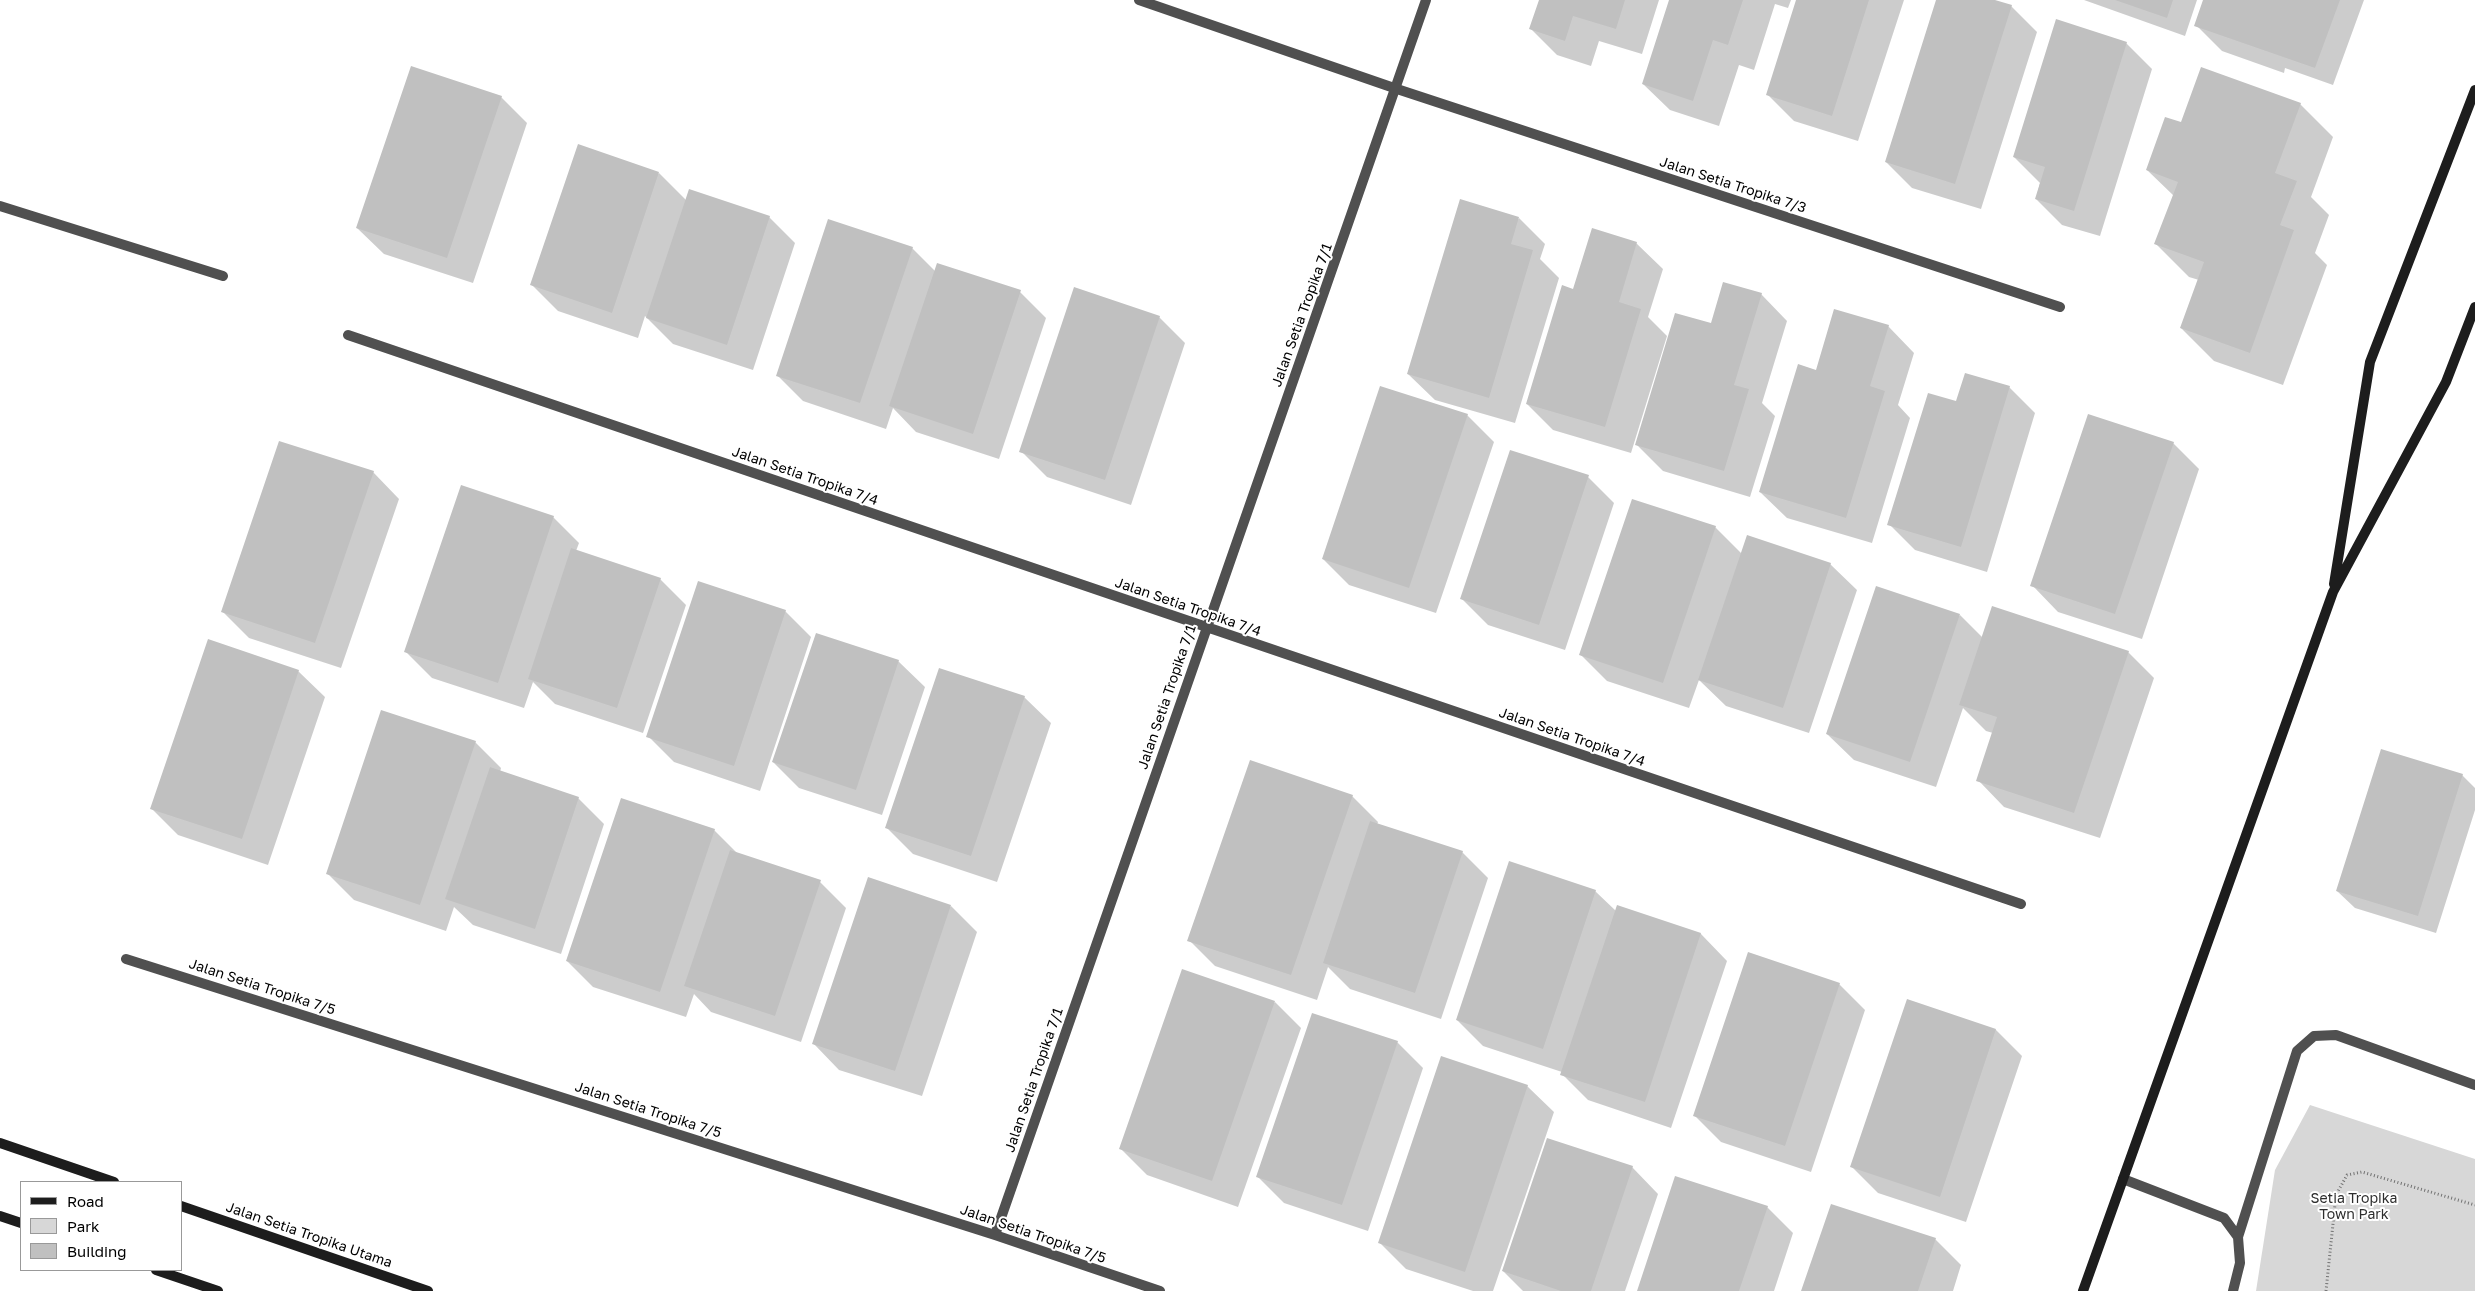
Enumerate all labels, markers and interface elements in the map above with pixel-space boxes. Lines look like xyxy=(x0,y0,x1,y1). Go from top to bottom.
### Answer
street label: Jalan Setia Tropika 7/3 xyxy=(1658,153,1808,217)
street label: Jalan Setia Tropika 7/1 xyxy=(1268,241,1336,389)
street label: Jalan Setia Tropika 7/4 xyxy=(730,443,880,509)
street label: Jalan Setia Tropika 7/4 xyxy=(1113,574,1263,640)
street label: Jalan Setia Tropika 7/1 xyxy=(1134,623,1200,771)
street label: Jalan Setia Tropika 7/4 xyxy=(1497,704,1647,770)
street label: Jalan Setia Tropika 7/5 xyxy=(187,955,337,1019)
street label: Jalan Setia Tropika 7/1 xyxy=(1001,1006,1067,1154)
street label: Jalan Setia Tropika 7/5 xyxy=(573,1078,723,1142)
legend xyxy=(20,1181,182,1271)
park label: Setia Tropika Town Park xyxy=(2310,1191,2398,1224)
text: Road xyxy=(67,1192,104,1210)
street label: Jalan Setia Tropika Utama xyxy=(224,1199,394,1271)
street label: Jalan Setia Tropika 7/5 xyxy=(958,1201,1108,1267)
text: Park xyxy=(67,1217,99,1235)
text: Building xyxy=(67,1242,127,1260)

